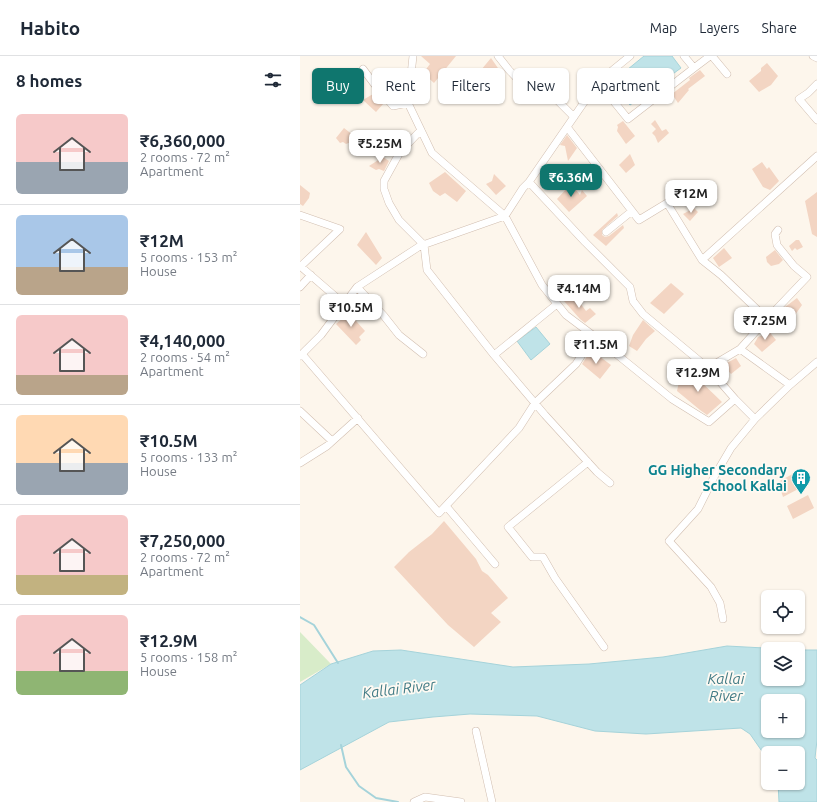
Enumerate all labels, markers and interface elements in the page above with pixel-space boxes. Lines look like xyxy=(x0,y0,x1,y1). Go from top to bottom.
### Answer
text: Habito xyxy=(20,17,80,39)
text: Map xyxy=(650,20,677,36)
text: Layers xyxy=(699,20,739,36)
text: Share xyxy=(761,20,797,36)
chip: Buy xyxy=(312,68,364,104)
chip: Rent xyxy=(372,68,430,104)
chip: Filters xyxy=(438,68,505,104)
chip: New xyxy=(513,68,569,104)
chip: Apartment xyxy=(577,68,674,104)
icon: filters xyxy=(262,69,284,91)
text: 8 homes xyxy=(16,71,82,90)
icon: home xyxy=(48,130,96,178)
pin: ₹5.25M xyxy=(347,130,413,164)
text: ₹6,360,000 xyxy=(140,131,225,150)
text: ₹5.25M xyxy=(358,136,402,150)
text: 2 rooms · 72 m² xyxy=(140,150,230,164)
text: Apartment xyxy=(140,164,204,178)
pin: ₹6.36M xyxy=(538,164,604,198)
text: ₹6.36M xyxy=(549,170,593,184)
pin: ₹12M xyxy=(667,180,715,214)
text: ₹12M xyxy=(674,186,708,200)
icon: home xyxy=(48,231,96,279)
text: ₹12M xyxy=(140,231,184,250)
text: 5 rooms · 153 m² xyxy=(140,250,237,264)
text: House xyxy=(140,264,177,278)
pin: ₹4.14M xyxy=(546,275,612,309)
text: ₹4.14M xyxy=(557,281,601,295)
pin: ₹10.5M xyxy=(318,294,384,328)
text: ₹10.5M xyxy=(329,300,373,314)
pin: ₹7.25M xyxy=(732,307,798,341)
text: ₹7.25M xyxy=(743,313,787,327)
icon: home xyxy=(48,331,96,379)
text: ₹4,140,000 xyxy=(140,331,225,350)
pin: ₹11.5M xyxy=(563,331,629,365)
text: ₹11.5M xyxy=(574,337,618,351)
text: 2 rooms · 54 m² xyxy=(140,350,230,364)
pin: ₹12.9M xyxy=(665,359,731,393)
text: Apartment xyxy=(140,364,204,378)
text: ₹12.9M xyxy=(676,365,720,379)
icon: home xyxy=(48,431,96,479)
text: ₹10.5M xyxy=(140,431,198,450)
text: 5 rooms · 133 m² xyxy=(140,450,237,464)
place label: GG Higher Secondary School Kallai xyxy=(648,462,788,494)
text: House xyxy=(140,464,177,478)
building icon: GG Higher Secondary School Kallai xyxy=(790,467,812,495)
icon: home xyxy=(48,531,96,579)
text: ₹7,250,000 xyxy=(140,531,225,550)
text: 2 rooms · 72 m² xyxy=(140,550,230,564)
text: Apartment xyxy=(140,564,204,578)
map controls xyxy=(761,590,805,790)
button: locate xyxy=(761,590,805,634)
icon: home xyxy=(48,631,96,679)
text: ₹12.9M xyxy=(140,631,198,650)
button: layers xyxy=(761,642,805,686)
text: 5 rooms · 158 m² xyxy=(140,650,237,664)
text: House xyxy=(140,664,177,678)
water label: Kallai River xyxy=(708,670,746,704)
water label: Kallai River xyxy=(361,675,438,701)
button: + xyxy=(761,694,805,738)
button: − xyxy=(761,746,805,790)

